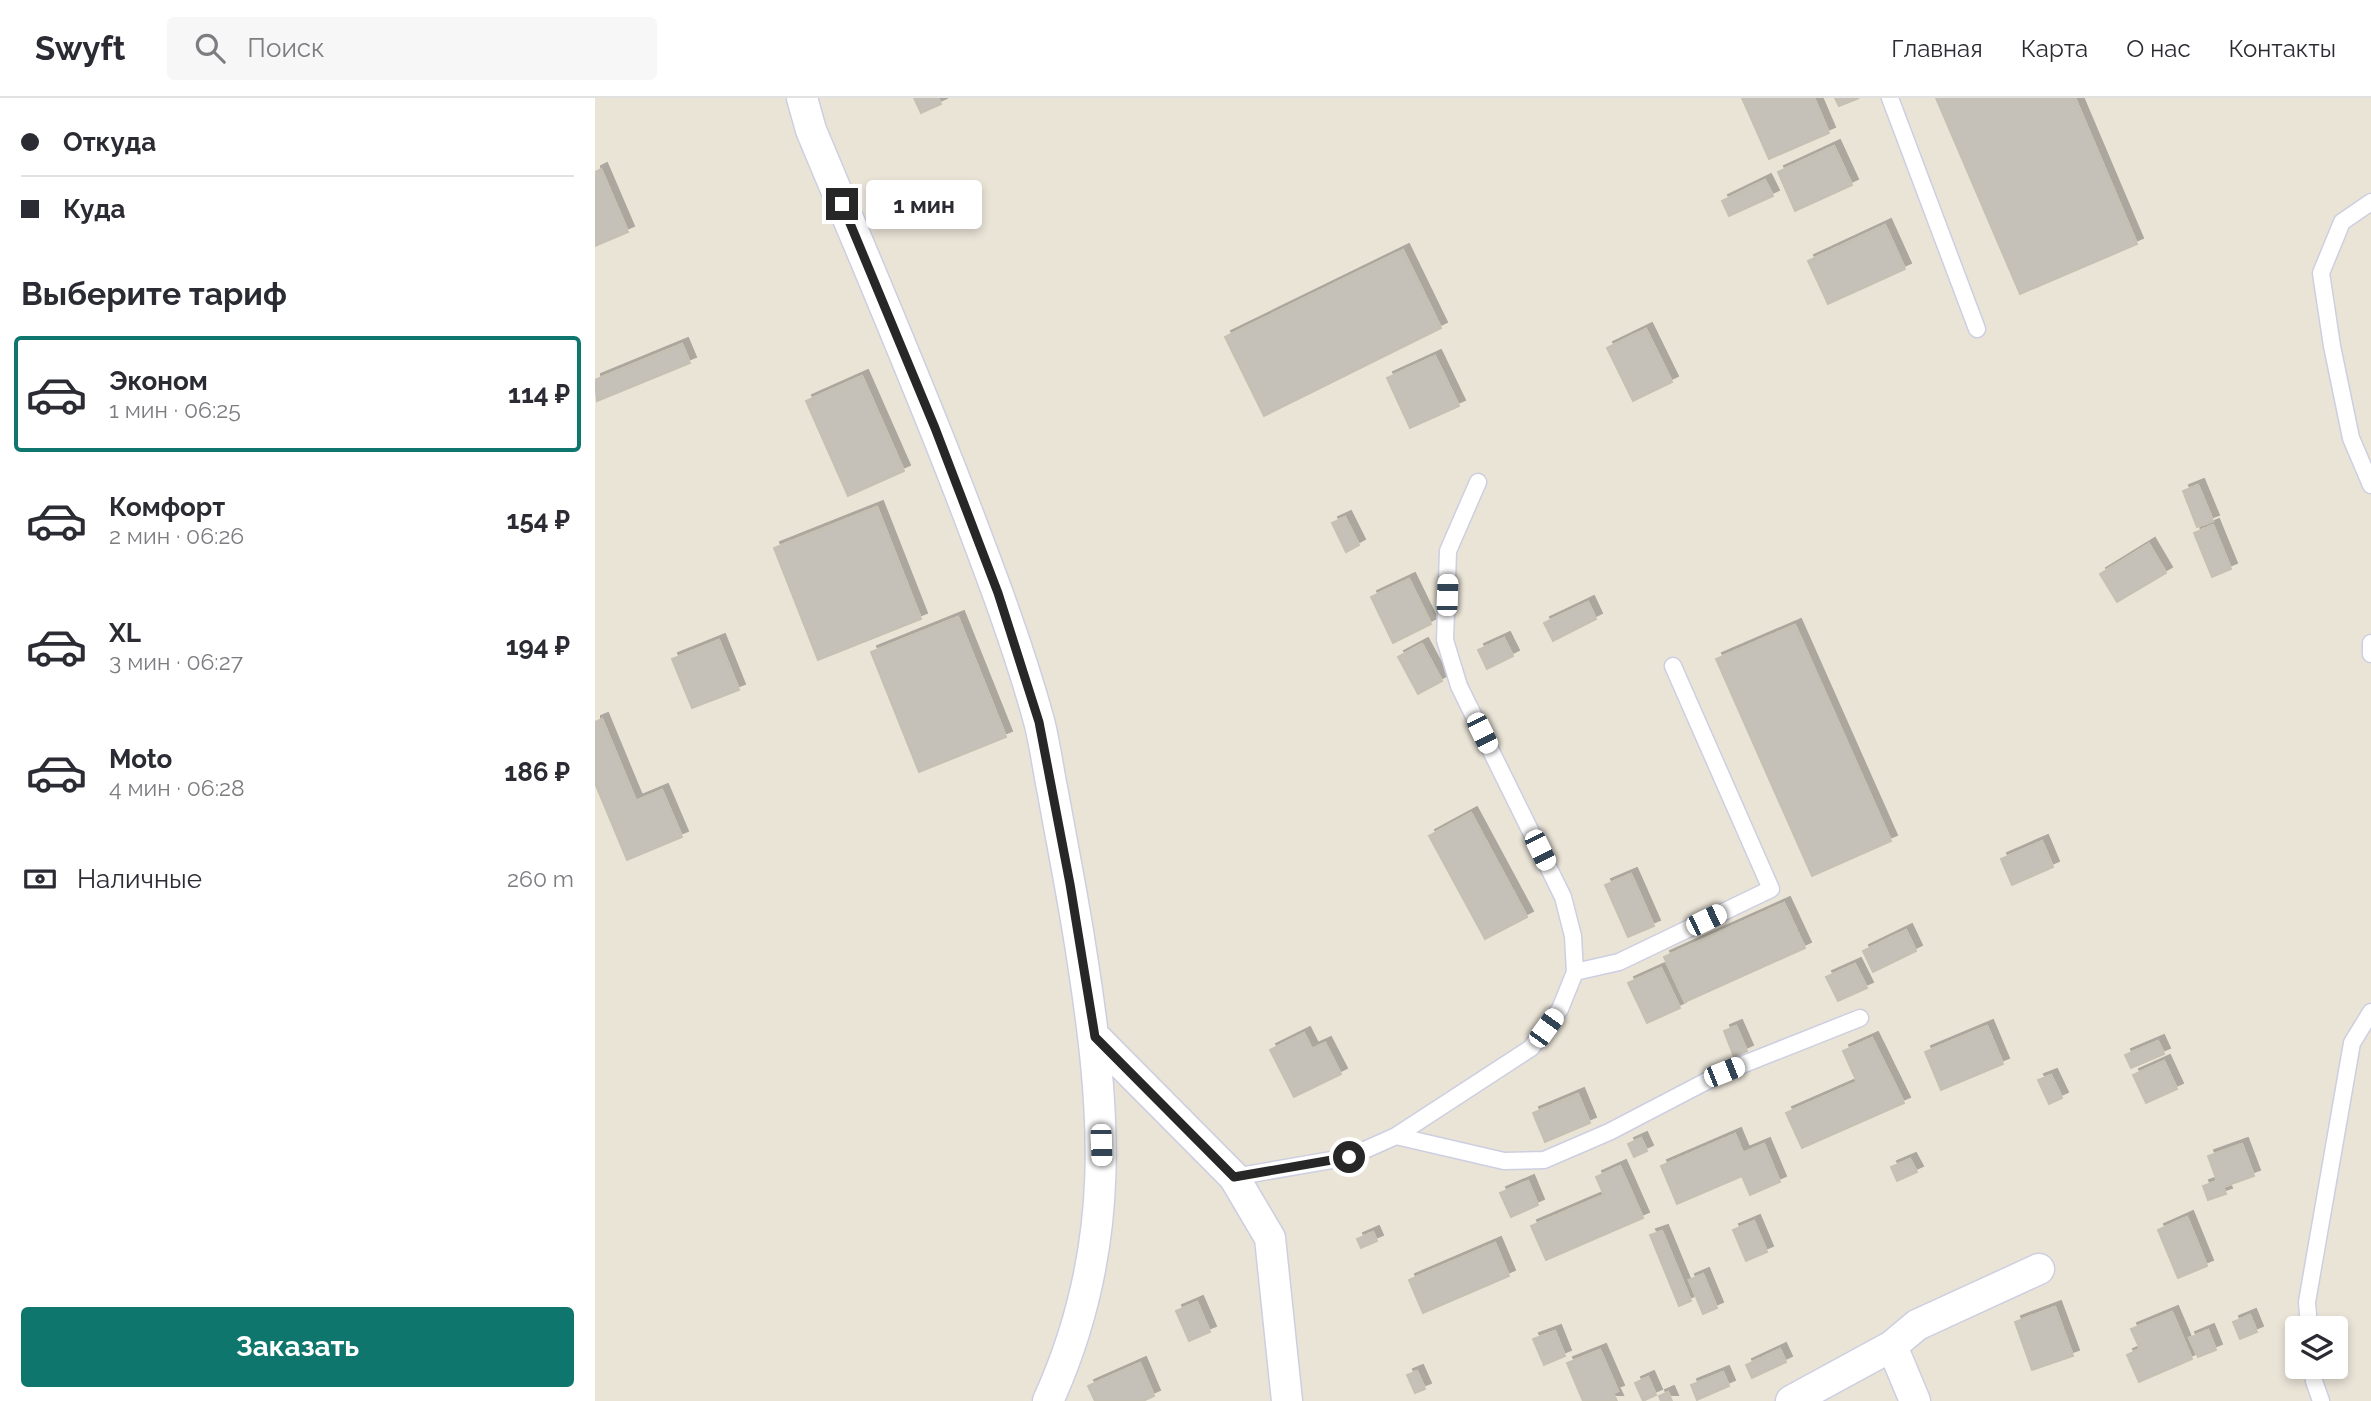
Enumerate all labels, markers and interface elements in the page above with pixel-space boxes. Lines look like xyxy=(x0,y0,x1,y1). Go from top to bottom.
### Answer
search box xyxy=(167,17,657,80)
text: Swyft xyxy=(35,29,125,68)
icon: search xyxy=(191,29,229,67)
text: Поиск xyxy=(247,33,325,63)
text: Главная xyxy=(1891,34,1983,63)
text: Карта xyxy=(2021,34,2088,63)
text: О нас xyxy=(2126,34,2191,63)
text: Контакты xyxy=(2229,34,2336,63)
text: Откуда xyxy=(63,127,156,157)
callout: 1 мин xyxy=(867,180,982,228)
route end xyxy=(826,188,858,220)
text: 1 мин xyxy=(893,191,955,218)
text: Куда xyxy=(63,194,126,224)
text: Выберите тариф xyxy=(21,275,287,312)
icon: car xyxy=(25,363,88,426)
text: Эконом xyxy=(109,366,208,396)
text: 114 ₽ xyxy=(508,379,570,409)
text: 1 мин · 06:25 xyxy=(109,396,241,423)
icon: car xyxy=(25,489,88,552)
text: Комфорт xyxy=(109,492,225,522)
text: 154 ₽ xyxy=(507,505,570,535)
text: 2 мин · 06:26 xyxy=(109,522,244,549)
car xyxy=(1436,574,1459,616)
icon: car xyxy=(25,615,88,678)
text: XL xyxy=(109,618,141,648)
text: 194 ₽ xyxy=(506,631,570,661)
text: 3 мин · 06:27 xyxy=(109,648,243,675)
car xyxy=(1464,710,1501,756)
icon: car xyxy=(25,741,88,804)
text: Moto xyxy=(109,744,172,774)
text: 186 ₽ xyxy=(504,757,570,787)
text: 4 мин · 06:28 xyxy=(109,774,245,801)
car xyxy=(1522,827,1559,873)
icon: cash xyxy=(21,860,59,898)
text: Наличные xyxy=(77,864,202,894)
text: 260 m xyxy=(507,865,574,892)
car xyxy=(1683,901,1730,939)
car xyxy=(1526,1005,1567,1051)
car xyxy=(1701,1054,1748,1090)
car xyxy=(1090,1124,1113,1166)
route start xyxy=(1333,1141,1365,1173)
button: Заказать xyxy=(21,1307,574,1387)
map controls xyxy=(2285,1316,2348,1379)
button: layers xyxy=(2285,1316,2348,1379)

